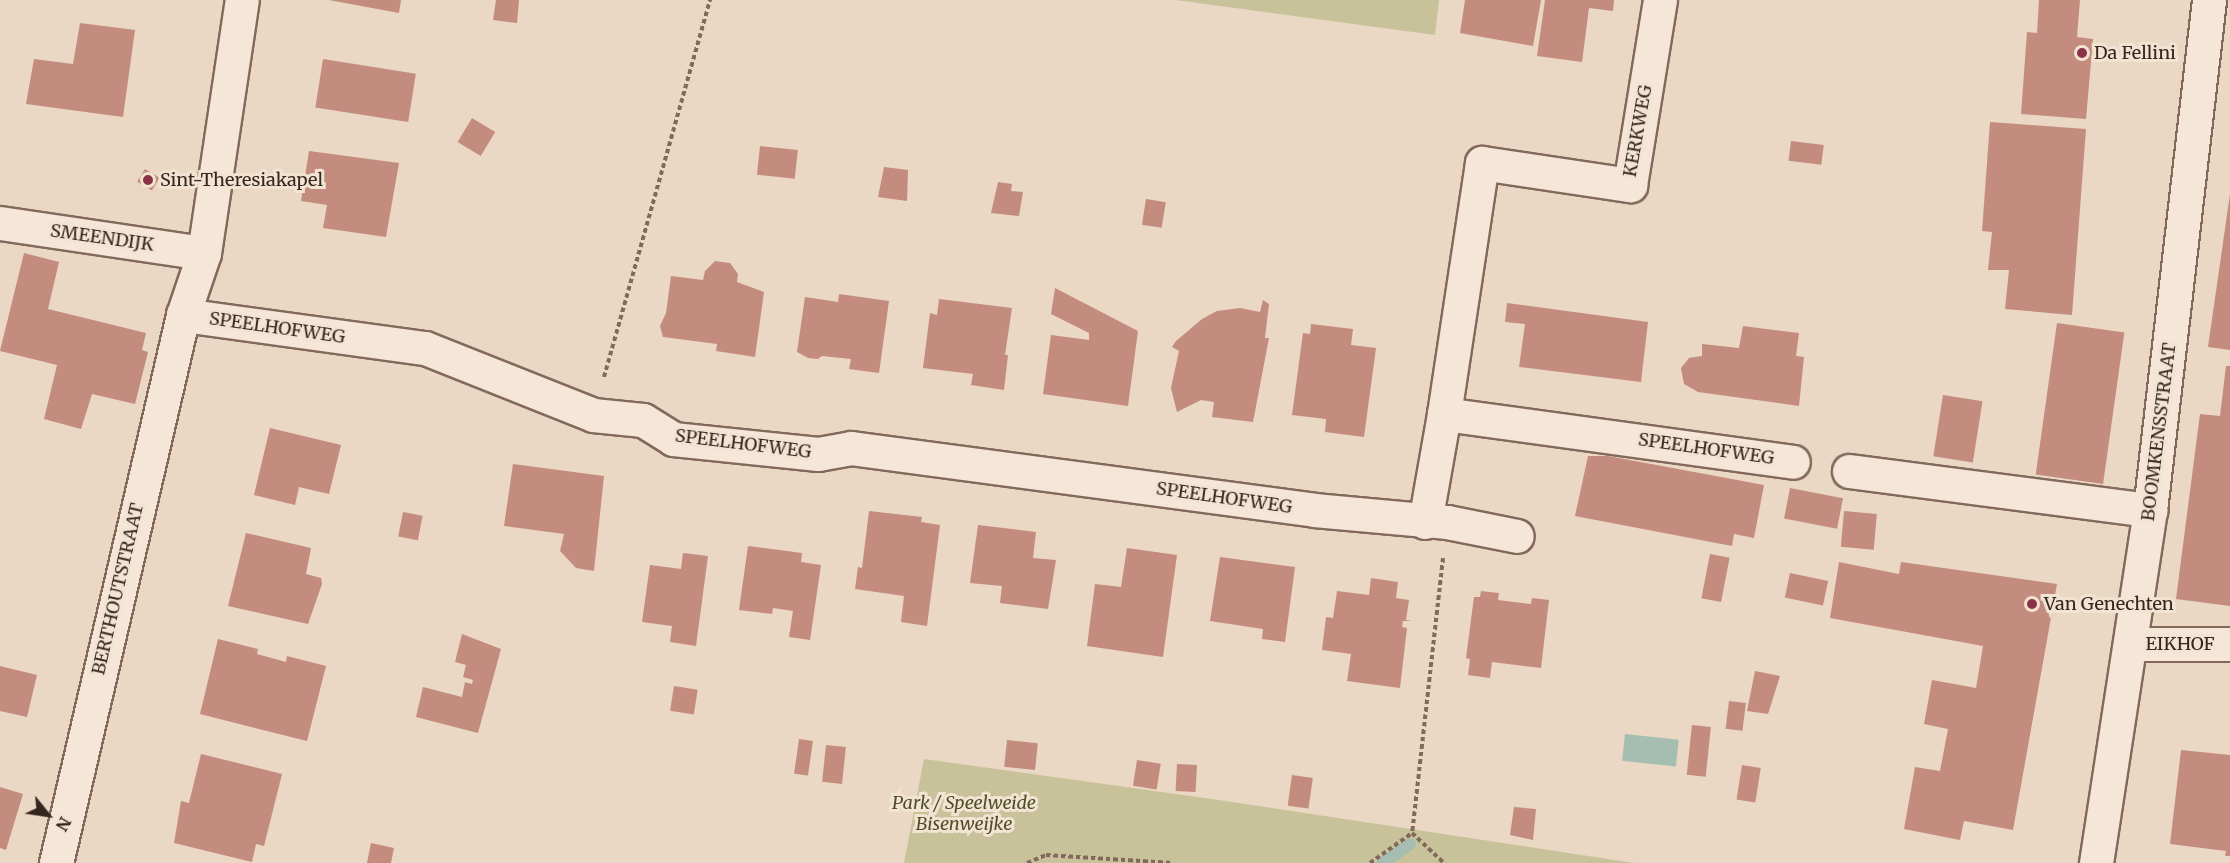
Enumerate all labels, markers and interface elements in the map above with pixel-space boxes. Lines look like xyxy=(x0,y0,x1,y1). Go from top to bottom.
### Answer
place label: Da Fellini xyxy=(2094,42,2176,64)
marker: Da Fellini xyxy=(2075,46,2089,60)
street label: KERKWEG xyxy=(1619,83,1657,179)
place label: Sint-Theresiakapel xyxy=(160,169,323,191)
marker: Sint-Theresiakapel xyxy=(141,173,155,187)
street label: SMEENDIJK xyxy=(49,220,155,256)
street label: SPEELHOFWEG xyxy=(208,308,346,348)
street label: BOOMKENSSTRAAT xyxy=(2137,342,2181,522)
street label: SPEELHOFWEG xyxy=(674,425,812,463)
street label: SPEELHOFWEG xyxy=(1637,429,1775,469)
street label: SPEELHOFWEG xyxy=(1155,478,1293,518)
street label: BERTHOUTSTRAAT xyxy=(88,501,148,677)
place label: Van Genechten xyxy=(2044,593,2174,615)
marker: Van Genechten xyxy=(2025,597,2039,611)
street label: EIKHOF xyxy=(2145,633,2215,655)
north arrow xyxy=(18,785,78,845)
park label: Park / Speelweide Bisenweijke xyxy=(892,793,1036,836)
text: N xyxy=(52,814,75,834)

